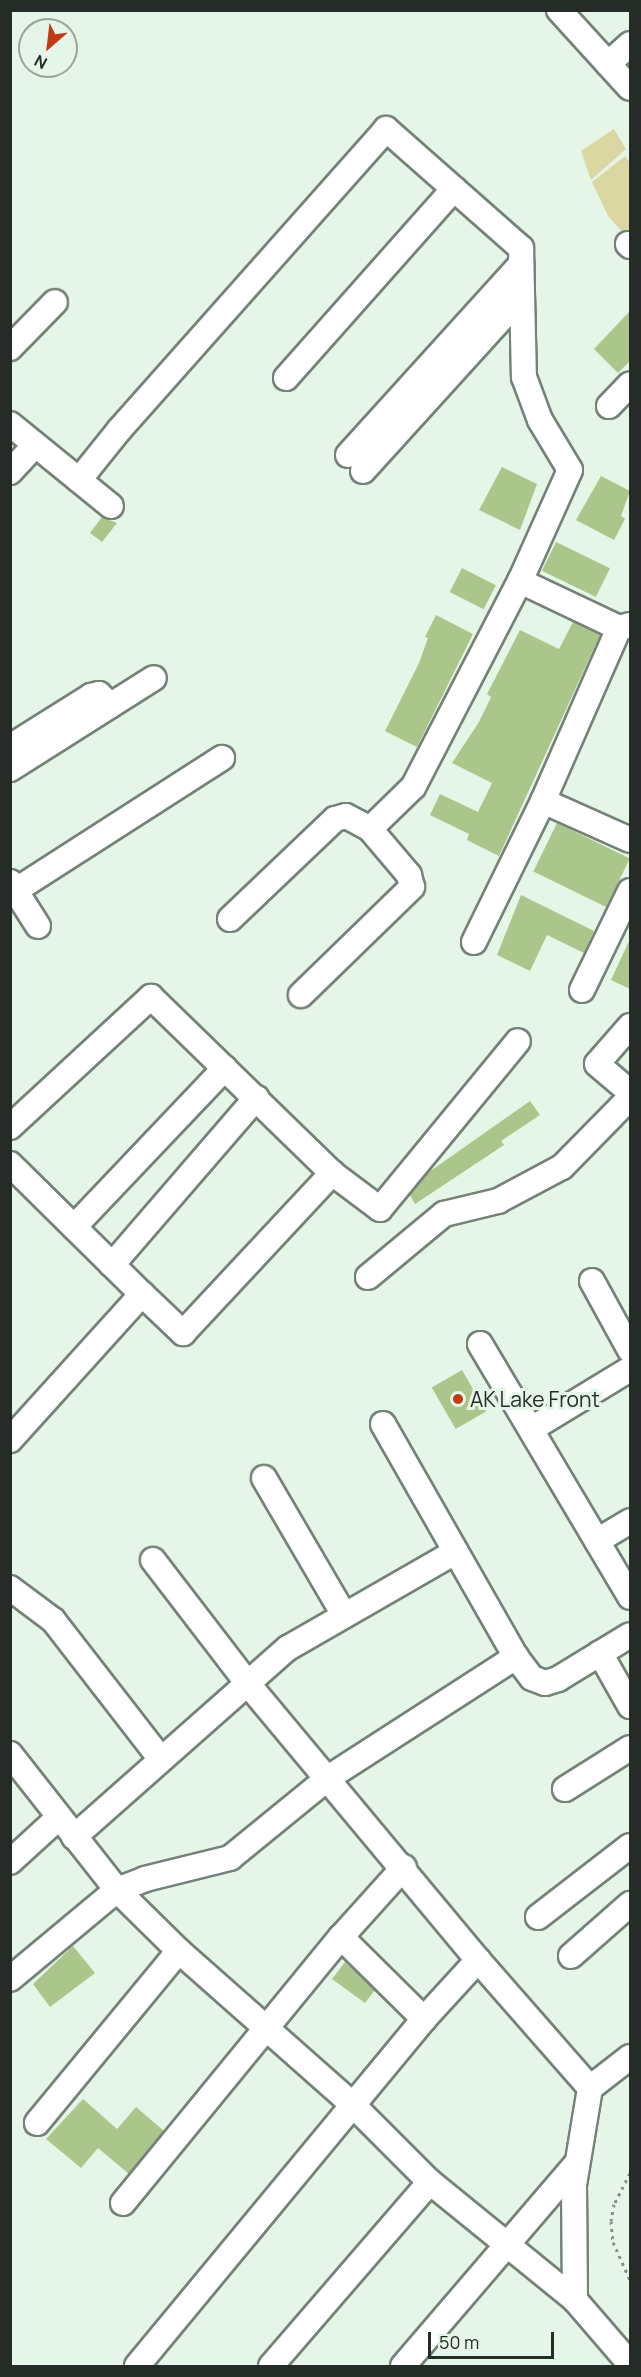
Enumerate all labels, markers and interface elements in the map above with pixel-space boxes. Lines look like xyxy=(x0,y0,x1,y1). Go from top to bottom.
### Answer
north arrow xyxy=(18,18,78,78)
text: N xyxy=(30,50,51,75)
place label: AK Lake Front xyxy=(470,1386,600,1412)
marker: AK Lake Front xyxy=(451,1392,465,1406)
scale bar xyxy=(431,2320,557,2358)
text: 50 m xyxy=(439,2330,479,2354)

